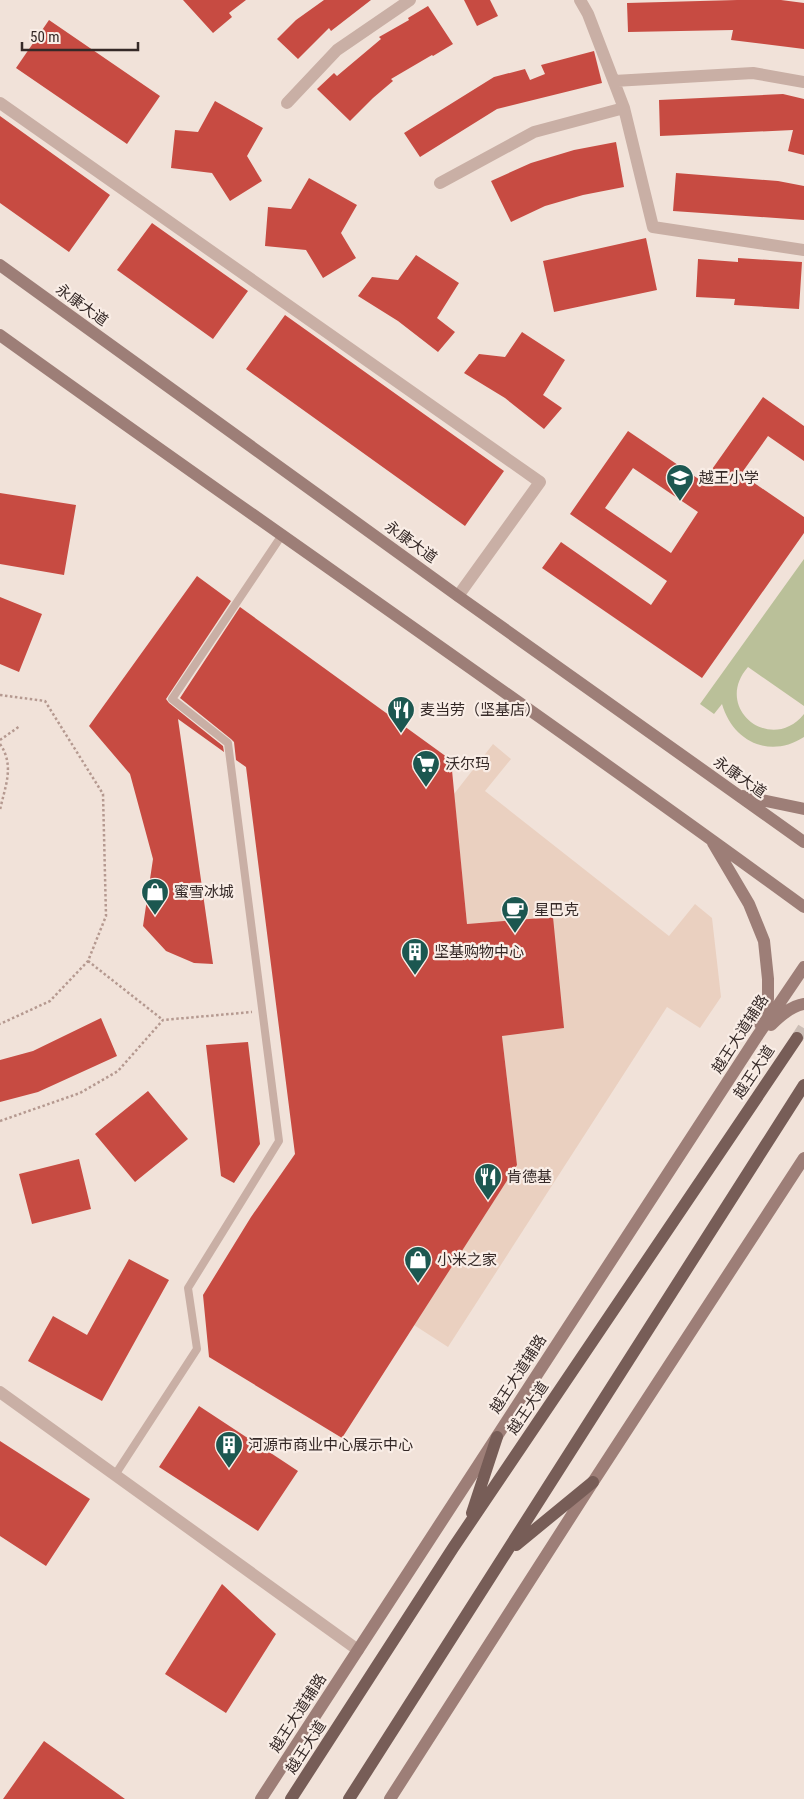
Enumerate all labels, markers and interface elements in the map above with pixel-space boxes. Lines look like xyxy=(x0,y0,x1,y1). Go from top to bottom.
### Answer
scale bar xyxy=(22,20,139,52)
text: 50 m xyxy=(30,28,60,46)
street label: 永康大道 xyxy=(52,280,112,330)
school or university icon: 越王小学 xyxy=(665,463,695,502)
place label: 越王小学 xyxy=(699,469,759,487)
street label: 永康大道 xyxy=(381,517,441,567)
restaurant icon: 麦当劳（坚基店） xyxy=(386,695,416,734)
place label: 麦当劳（坚基店） xyxy=(420,701,540,719)
supermarket icon: 沃尔玛 xyxy=(411,749,441,788)
street label: 永康大道 xyxy=(710,752,770,802)
place label: 沃尔玛 xyxy=(445,755,490,773)
shop icon: 蜜雪冰城 xyxy=(140,877,170,916)
place label: 蜜雪冰城 xyxy=(174,883,234,901)
cafe icon: 星巴克 xyxy=(500,895,530,934)
place label: 星巴克 xyxy=(534,901,579,919)
building icon: 坚基购物中心 xyxy=(400,937,430,976)
place label: 坚基购物中心 xyxy=(434,943,524,961)
street label: 越王大道辅路 xyxy=(708,991,772,1077)
street label: 越王大道 xyxy=(730,1042,778,1102)
restaurant icon: 肯德基 xyxy=(473,1162,503,1201)
place label: 肯德基 xyxy=(507,1168,552,1186)
shop icon: 小米之家 xyxy=(403,1245,433,1284)
place label: 小米之家 xyxy=(437,1251,497,1269)
street label: 越王大道辅路 xyxy=(486,1331,550,1417)
street label: 越王大道 xyxy=(504,1378,552,1438)
building icon: 河源市商业中心展示中心 xyxy=(214,1430,244,1469)
place label: 河源市商业中心展示中心 xyxy=(248,1436,413,1454)
street label: 越王大道辅路 xyxy=(266,1670,330,1756)
street label: 越王大道 xyxy=(282,1717,330,1777)

